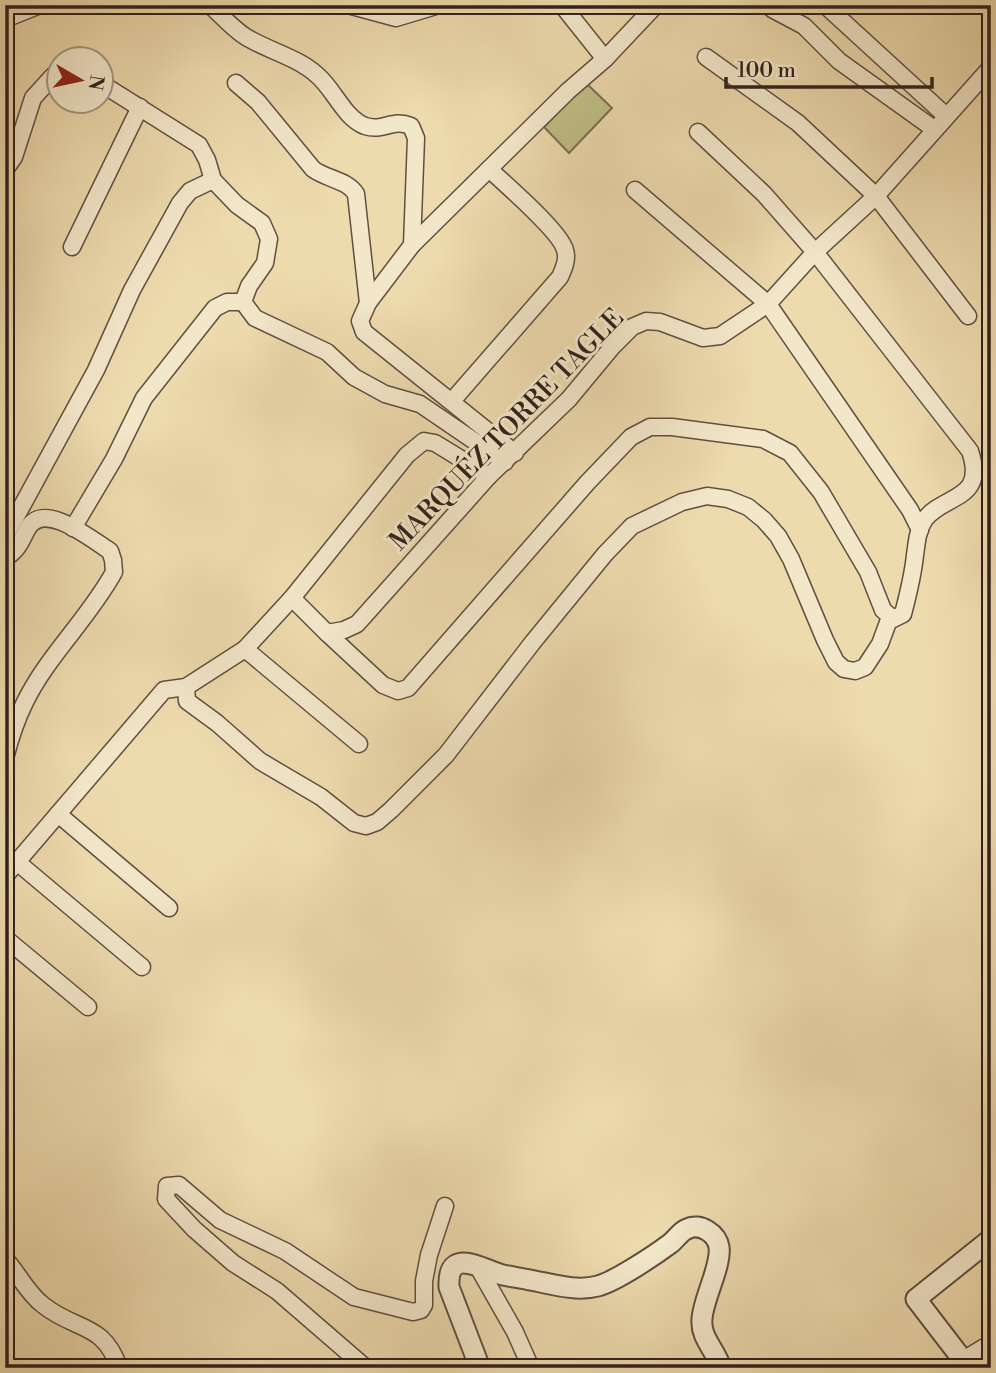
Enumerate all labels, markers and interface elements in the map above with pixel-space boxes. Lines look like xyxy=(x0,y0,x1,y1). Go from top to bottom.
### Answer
north arrow xyxy=(46,46,116,116)
scale bar xyxy=(726,46,933,90)
text: 100 m xyxy=(737,58,796,84)
text: N xyxy=(83,73,109,92)
street label: MARQUÉZ TORRE TAGLE xyxy=(381,301,631,557)

